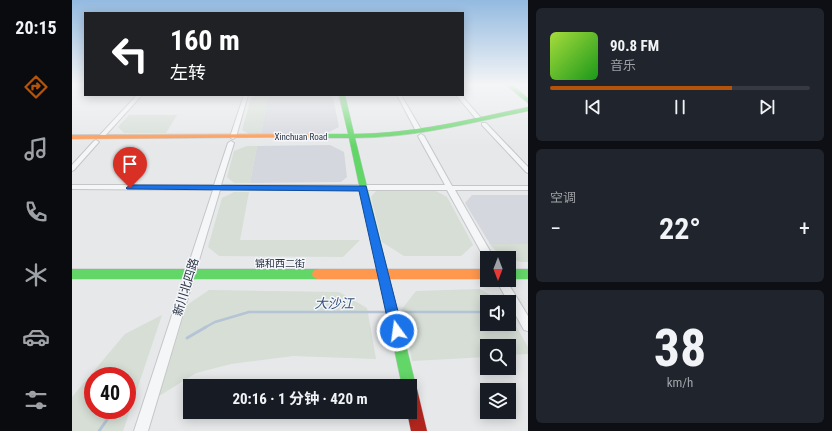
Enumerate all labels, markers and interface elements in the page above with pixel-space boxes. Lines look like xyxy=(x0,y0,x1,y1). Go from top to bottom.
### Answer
text: 20:15 xyxy=(15,17,57,38)
text: 160 m xyxy=(170,24,240,57)
icon: left xyxy=(104,28,156,80)
text: 90.8 FM xyxy=(610,37,659,55)
text: 音乐 xyxy=(610,58,636,73)
text: 左转 xyxy=(170,62,206,83)
icon: directions xyxy=(22,73,50,101)
icon: previous xyxy=(582,96,604,118)
icon: pause xyxy=(669,96,691,118)
icon: next xyxy=(756,96,778,118)
street label: Xinchuan Road xyxy=(274,132,328,142)
icon: music xyxy=(22,135,50,163)
pin xyxy=(113,147,147,188)
icon: arrive xyxy=(119,153,141,175)
text: 空调 xyxy=(550,190,576,205)
icon: phone xyxy=(22,198,50,226)
text: 22° xyxy=(659,211,701,246)
text: − xyxy=(550,216,561,241)
text: + xyxy=(799,216,810,241)
north arrow xyxy=(480,251,516,287)
map controls xyxy=(480,251,516,419)
street label: 新川北四路 xyxy=(171,256,201,318)
street label: 锦和西二街 xyxy=(255,258,305,269)
icon: climate xyxy=(22,261,50,289)
button: sound xyxy=(480,295,516,331)
water label: 大沙江 xyxy=(314,296,355,311)
position arrow xyxy=(376,310,418,352)
text: 38 xyxy=(654,318,706,379)
icon: car xyxy=(22,323,50,351)
button: search xyxy=(480,339,516,375)
speed limit sign: 40 xyxy=(84,367,136,419)
text: km/h xyxy=(667,375,693,390)
button: layers xyxy=(480,383,516,419)
icon: filters xyxy=(22,386,50,414)
text: 20:16 · 1 分钟 · 420 m xyxy=(232,390,368,408)

